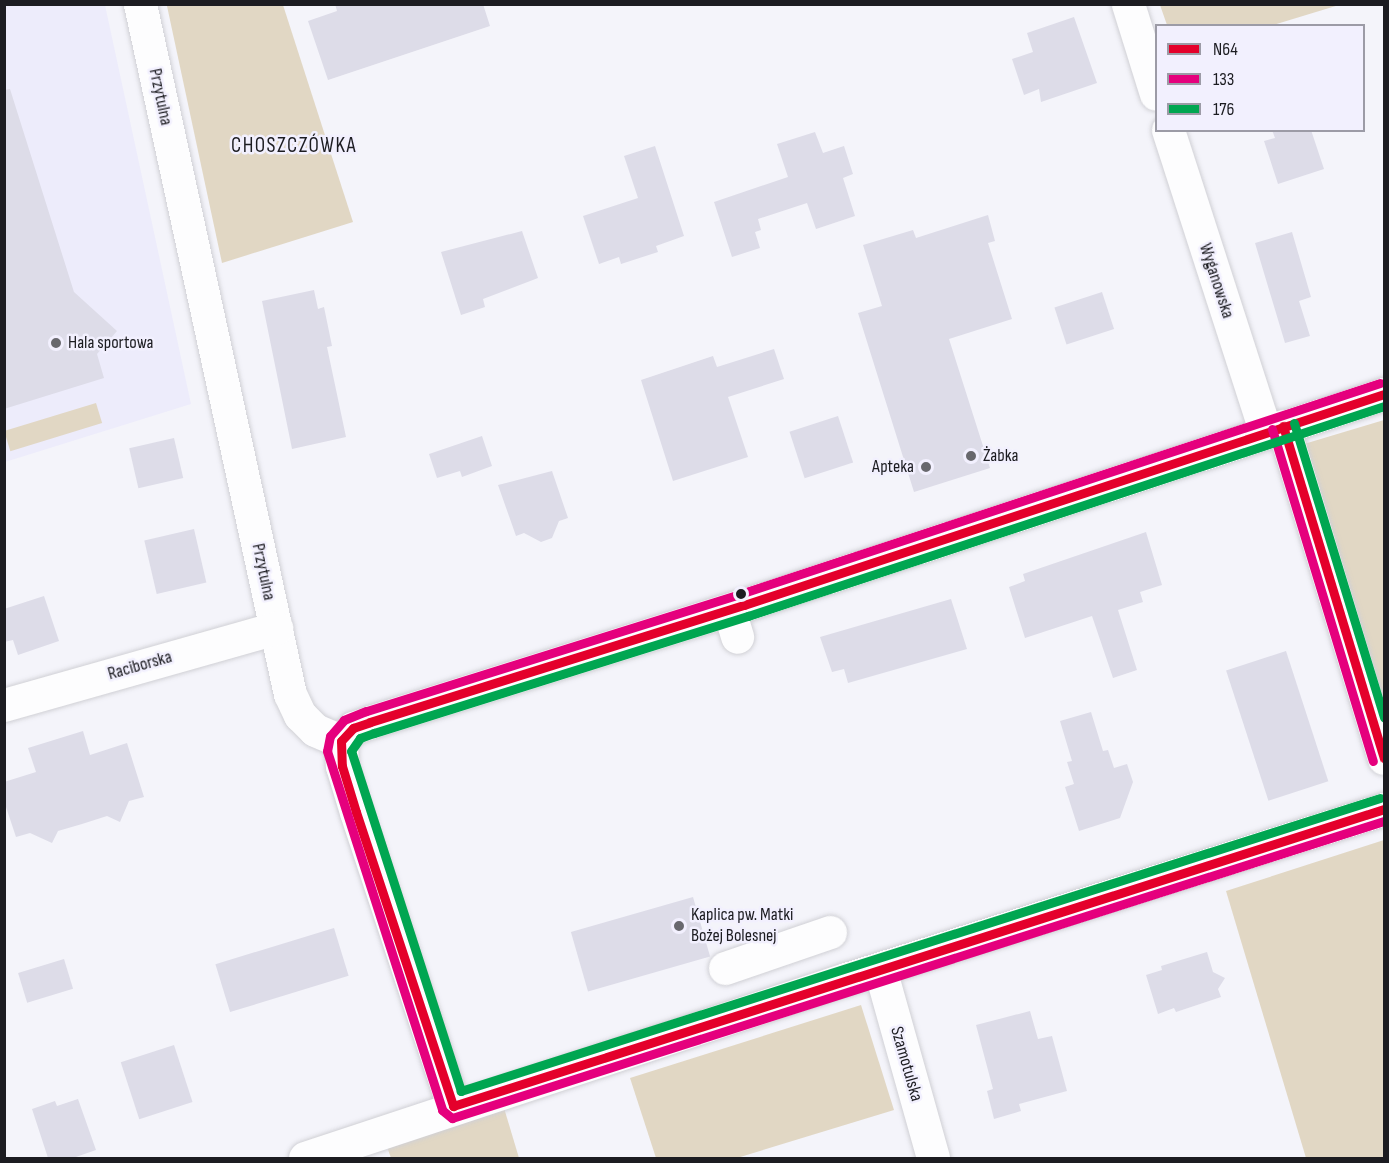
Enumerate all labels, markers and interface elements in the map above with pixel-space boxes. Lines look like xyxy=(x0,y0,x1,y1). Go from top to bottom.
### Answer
legend xyxy=(1155,24,1365,132)
text: N64 xyxy=(1213,39,1238,60)
street label: Przytulna xyxy=(143,67,177,127)
text: 133 xyxy=(1213,69,1234,90)
text: 176 xyxy=(1213,99,1234,120)
district label: CHOSZCZÓWKA xyxy=(231,133,357,159)
street label: Wyganowska xyxy=(1194,241,1238,321)
place label: Hala sportowa xyxy=(68,332,154,354)
marker: Hala sportowa xyxy=(49,336,63,350)
place label: Żabka xyxy=(983,445,1018,467)
marker: Żabka xyxy=(964,449,978,463)
place label: Apteka xyxy=(872,456,914,478)
marker: Apteka xyxy=(919,460,933,474)
street label: Przytulna xyxy=(246,542,280,602)
unlabelled marker xyxy=(735,588,747,600)
street label: Raciborska xyxy=(105,647,175,685)
place label: Kaplica pw. Matki Bożej Bolesnej xyxy=(691,905,793,948)
marker: Kaplica pw. Matki Bożej Bolesnej xyxy=(672,919,686,933)
street label: Szamotulska xyxy=(885,1024,927,1104)

